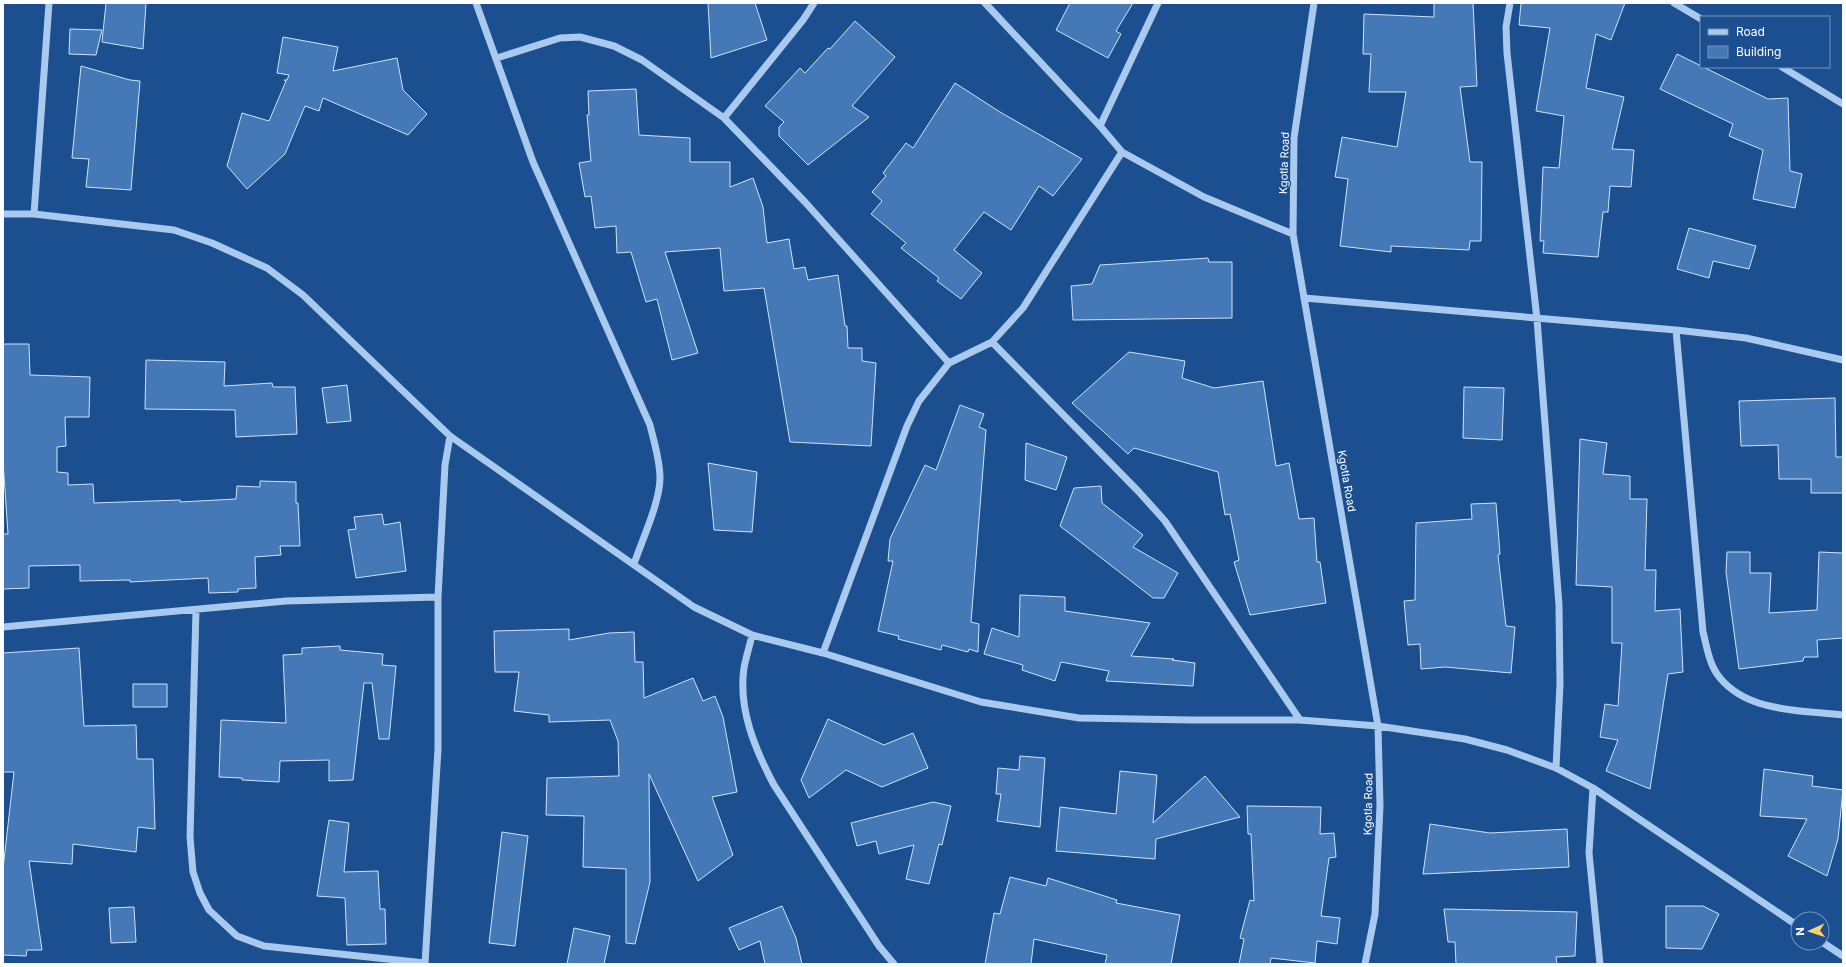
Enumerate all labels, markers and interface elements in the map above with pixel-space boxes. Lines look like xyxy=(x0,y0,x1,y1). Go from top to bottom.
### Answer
legend xyxy=(1700,16,1830,68)
text: Road xyxy=(1736,24,1765,39)
text: Building xyxy=(1736,44,1781,59)
street label: Kgotla Road xyxy=(1276,132,1292,194)
street label: Kgotla Road xyxy=(1335,449,1359,513)
street label: Kgotla Road xyxy=(1360,773,1376,835)
north arrow xyxy=(1790,911,1830,951)
text: N xyxy=(1793,927,1807,936)

